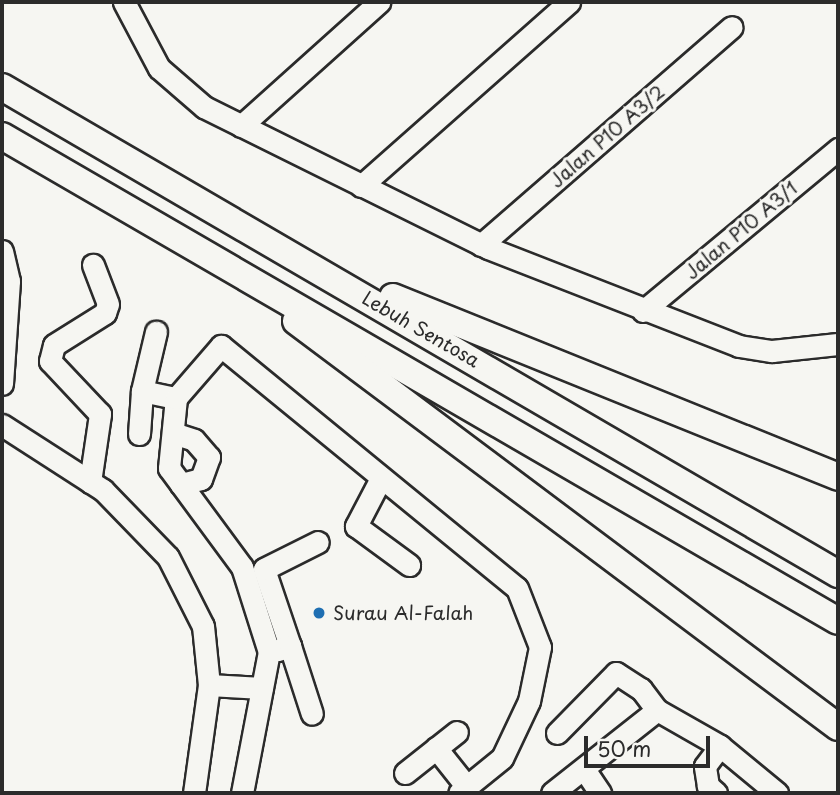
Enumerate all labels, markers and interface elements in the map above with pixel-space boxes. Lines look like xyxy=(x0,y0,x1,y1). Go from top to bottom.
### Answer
street label: Jalan P10 A3/2 xyxy=(545,80,669,192)
street label: Jalan P10 A3/1 xyxy=(680,176,802,284)
street label: Lebuh Sentosa xyxy=(358,286,484,372)
place label: Surau Al-Falah xyxy=(333,602,473,624)
marker: Surau Al-Falah xyxy=(311,605,327,621)
scale bar xyxy=(588,722,714,766)
text: 50 m xyxy=(597,732,651,764)

